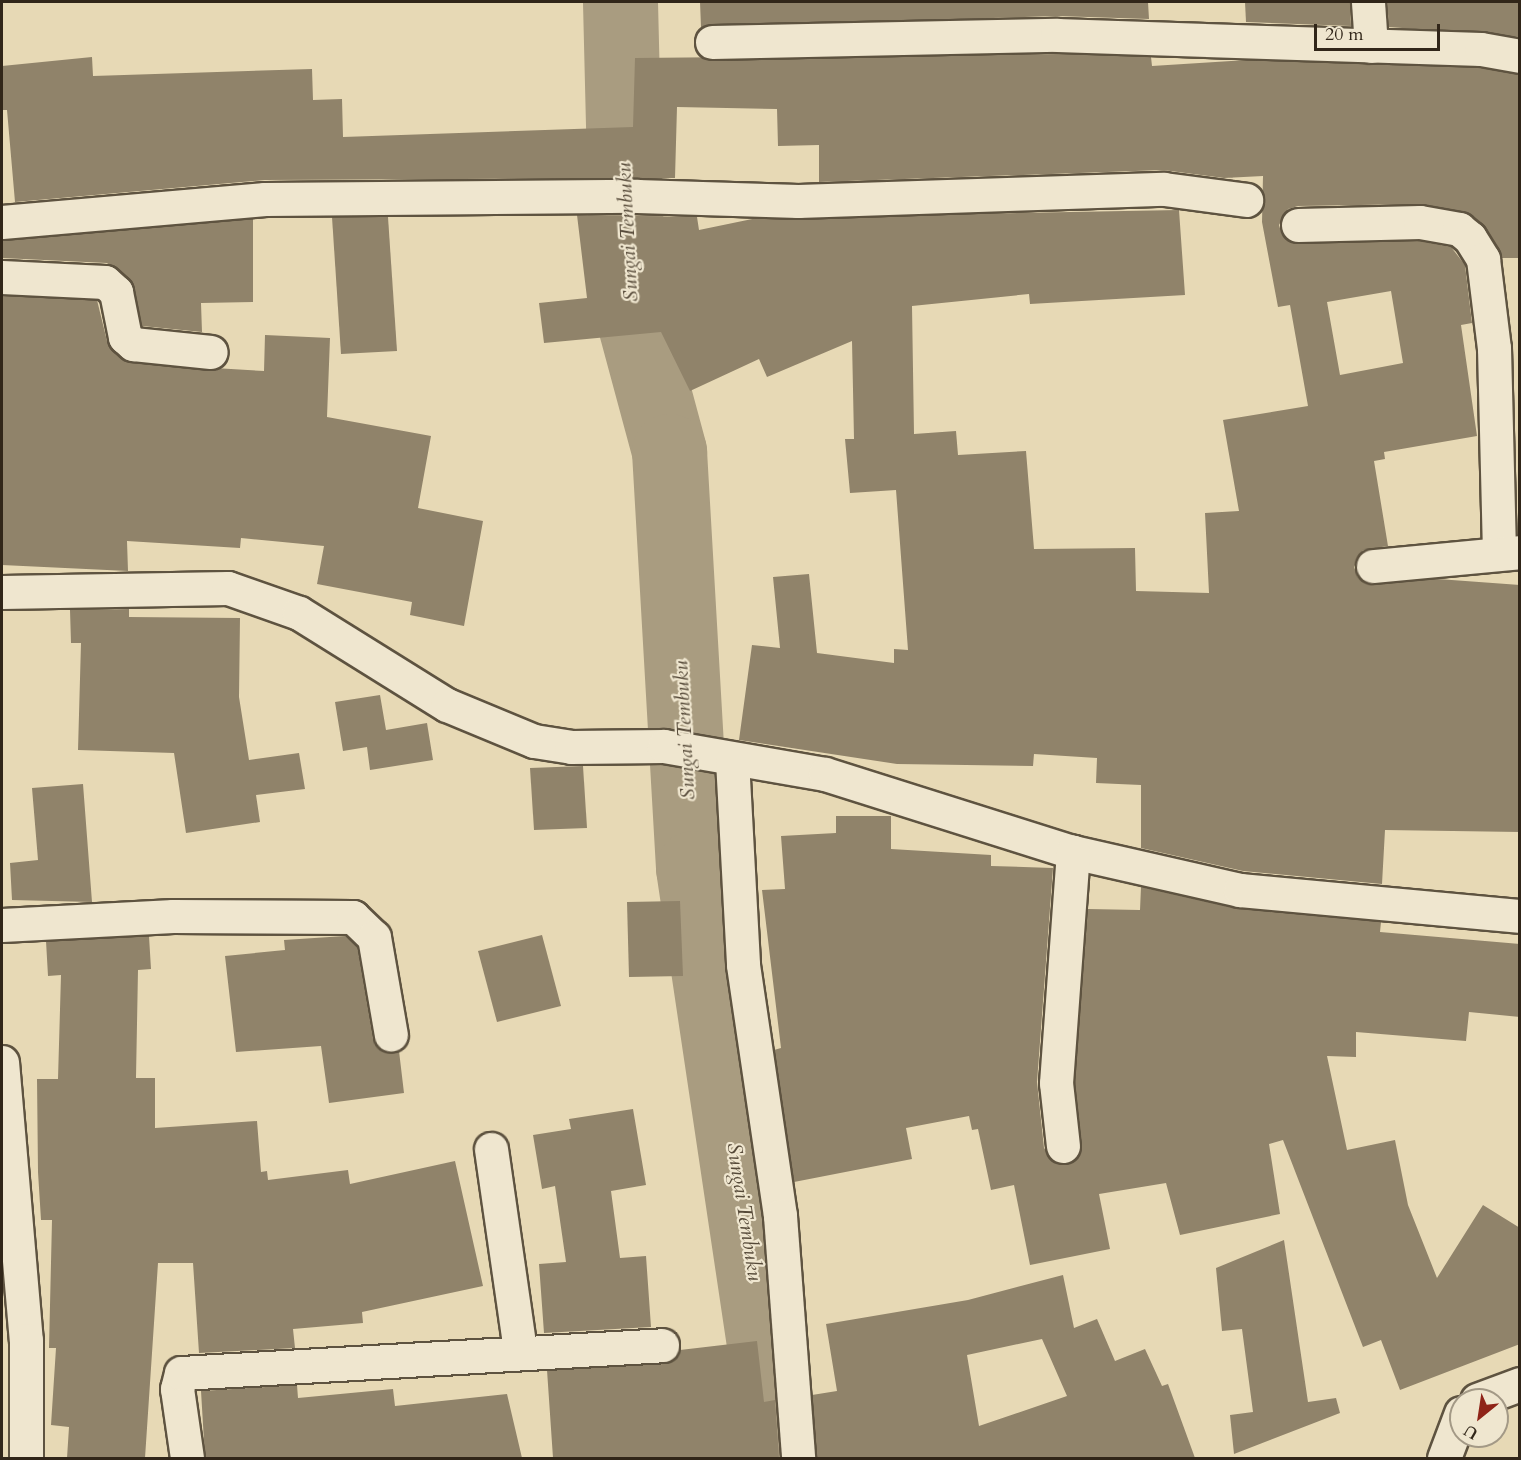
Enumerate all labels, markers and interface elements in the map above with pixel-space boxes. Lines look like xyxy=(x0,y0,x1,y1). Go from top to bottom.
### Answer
scale bar xyxy=(1317,12,1443,50)
text: 20 m xyxy=(1325,22,1364,47)
water label: Sungai Tembuku xyxy=(612,162,644,302)
water label: Sungai Tembuku xyxy=(669,660,701,800)
water label: Sungai Tembuku xyxy=(721,1141,767,1283)
north arrow xyxy=(1449,1388,1509,1448)
text: U xyxy=(1460,1419,1482,1445)

